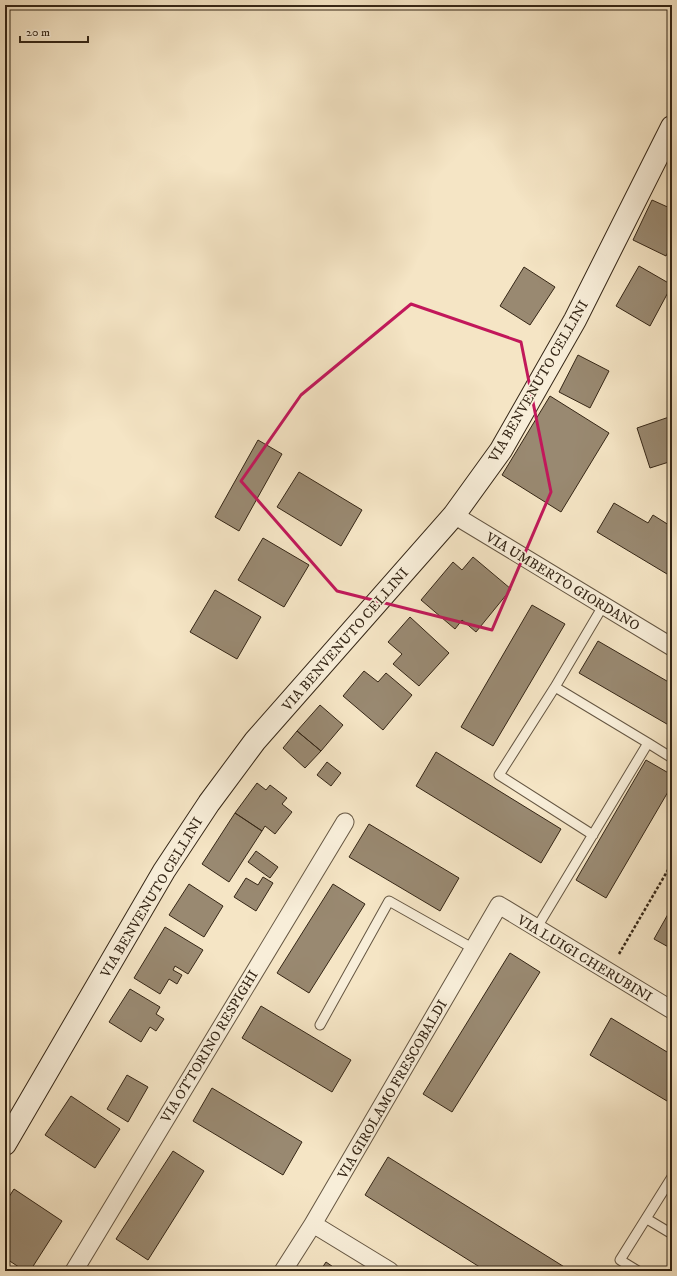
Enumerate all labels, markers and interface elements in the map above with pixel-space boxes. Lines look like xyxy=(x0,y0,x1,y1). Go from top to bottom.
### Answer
scale bar xyxy=(20,18,88,44)
text: 20 m xyxy=(26,25,50,40)
street label: VIA BENVENUTO CELLINI xyxy=(485,297,593,466)
street label: VIA UMBERTO GIORDANO xyxy=(481,528,643,635)
street label: VIA BENVENUTO CELLINI xyxy=(278,564,413,716)
street label: VIA BENVENUTO CELLINI xyxy=(96,814,207,982)
street label: VIA LUIGI CHERUBINI xyxy=(513,911,655,1006)
street label: VIA OTTORINO RESPIGHI xyxy=(157,967,263,1127)
street label: VIA GIROLAMO FRESCOBALDI xyxy=(334,996,452,1183)

